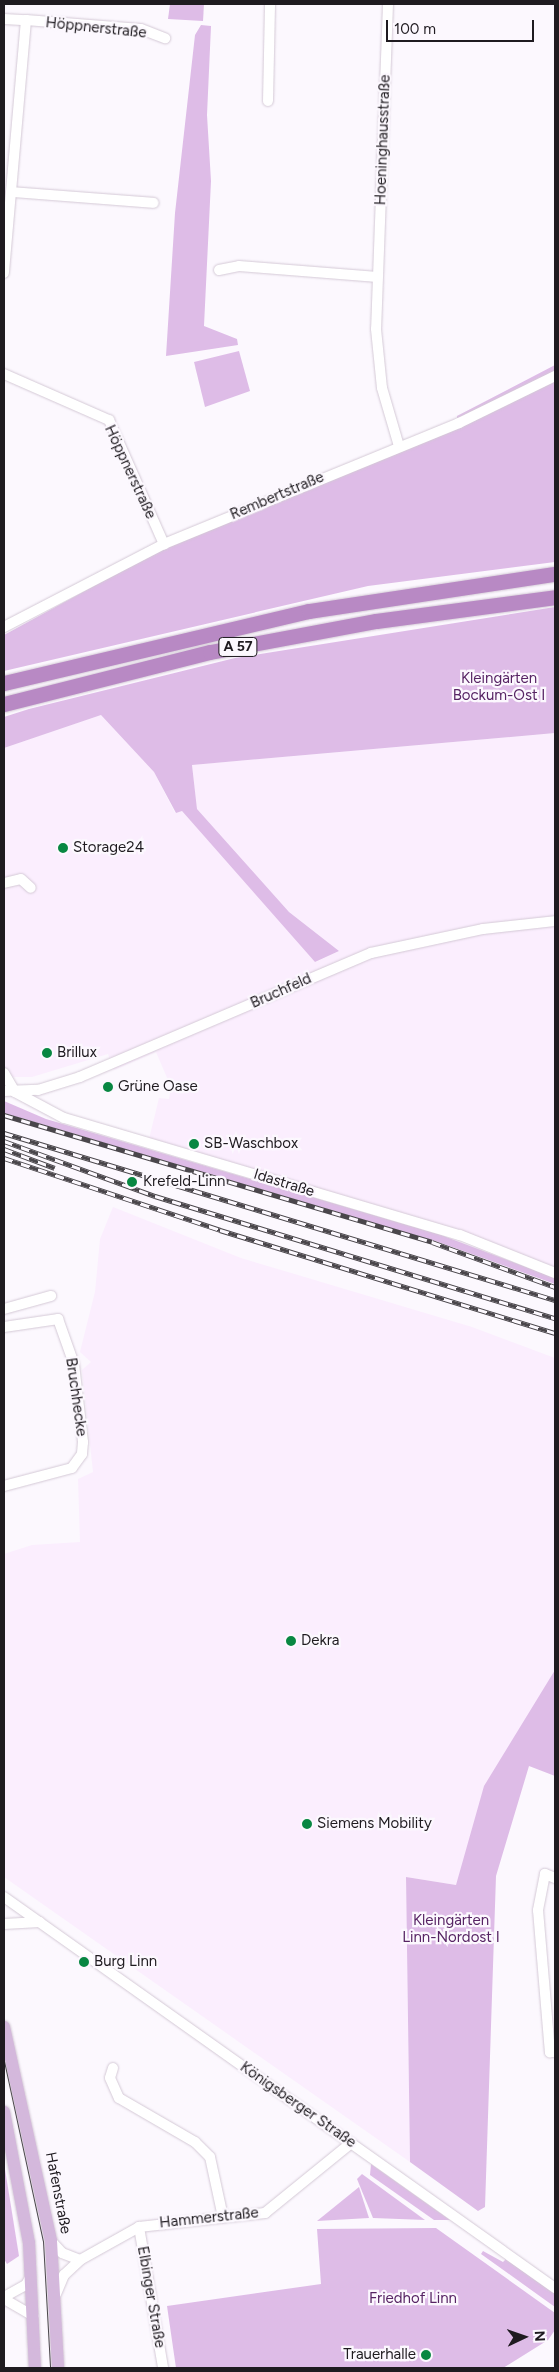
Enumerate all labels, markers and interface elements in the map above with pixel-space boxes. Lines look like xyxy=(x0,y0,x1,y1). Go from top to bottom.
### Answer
scale bar xyxy=(389,10,536,42)
street label: Höppnerstraße xyxy=(45,14,147,42)
text: 100 m xyxy=(394,20,436,38)
street label: Hoeninghausstraße xyxy=(372,74,394,206)
street label: Höppnerstraße xyxy=(100,422,160,522)
street label: Rembertstraße xyxy=(227,468,327,524)
road number: A 57 xyxy=(218,636,258,659)
park label: Kleingärten Bockum-Ost I xyxy=(453,669,545,704)
place label: Storage24 xyxy=(73,839,144,857)
marker: Storage24 xyxy=(57,842,69,854)
street label: Bruchfeld xyxy=(248,970,314,1012)
place label: Brillux xyxy=(57,1044,97,1062)
marker: Brillux xyxy=(41,1047,53,1059)
place label: Grüne Oase xyxy=(118,1078,198,1096)
marker: Grüne Oase xyxy=(102,1081,114,1093)
place label: SB-Waschbox xyxy=(204,1135,298,1153)
marker: SB-Waschbox xyxy=(188,1138,200,1150)
street label: Idastraße xyxy=(251,1165,317,1201)
place label: Krefeld-Linn xyxy=(143,1173,225,1191)
marker: Krefeld-Linn xyxy=(125,1175,139,1189)
street label: Bruchhecke xyxy=(62,1357,90,1437)
place label: Dekra xyxy=(301,1632,340,1650)
marker: Dekra xyxy=(285,1635,297,1647)
place label: Siemens Mobility xyxy=(317,1815,432,1833)
marker: Siemens Mobility xyxy=(301,1818,313,1830)
park label: Kleingärten Linn-Nordost I xyxy=(402,1911,500,1946)
place label: Burg Linn xyxy=(94,1953,157,1971)
marker: Burg Linn xyxy=(78,1956,90,1968)
street label: Königsberger Straße xyxy=(237,2058,359,2152)
street label: Hafenstraße xyxy=(41,2151,75,2235)
street label: Hammerstraße xyxy=(158,2204,260,2232)
street label: Elbinger Straße xyxy=(133,2245,169,2349)
park label: Friedhof Linn xyxy=(369,2290,457,2308)
north arrow xyxy=(499,2312,549,2362)
text: N xyxy=(531,2330,548,2342)
place label: Trauerhalle xyxy=(343,2346,416,2364)
marker: Trauerhalle xyxy=(420,2349,432,2361)

